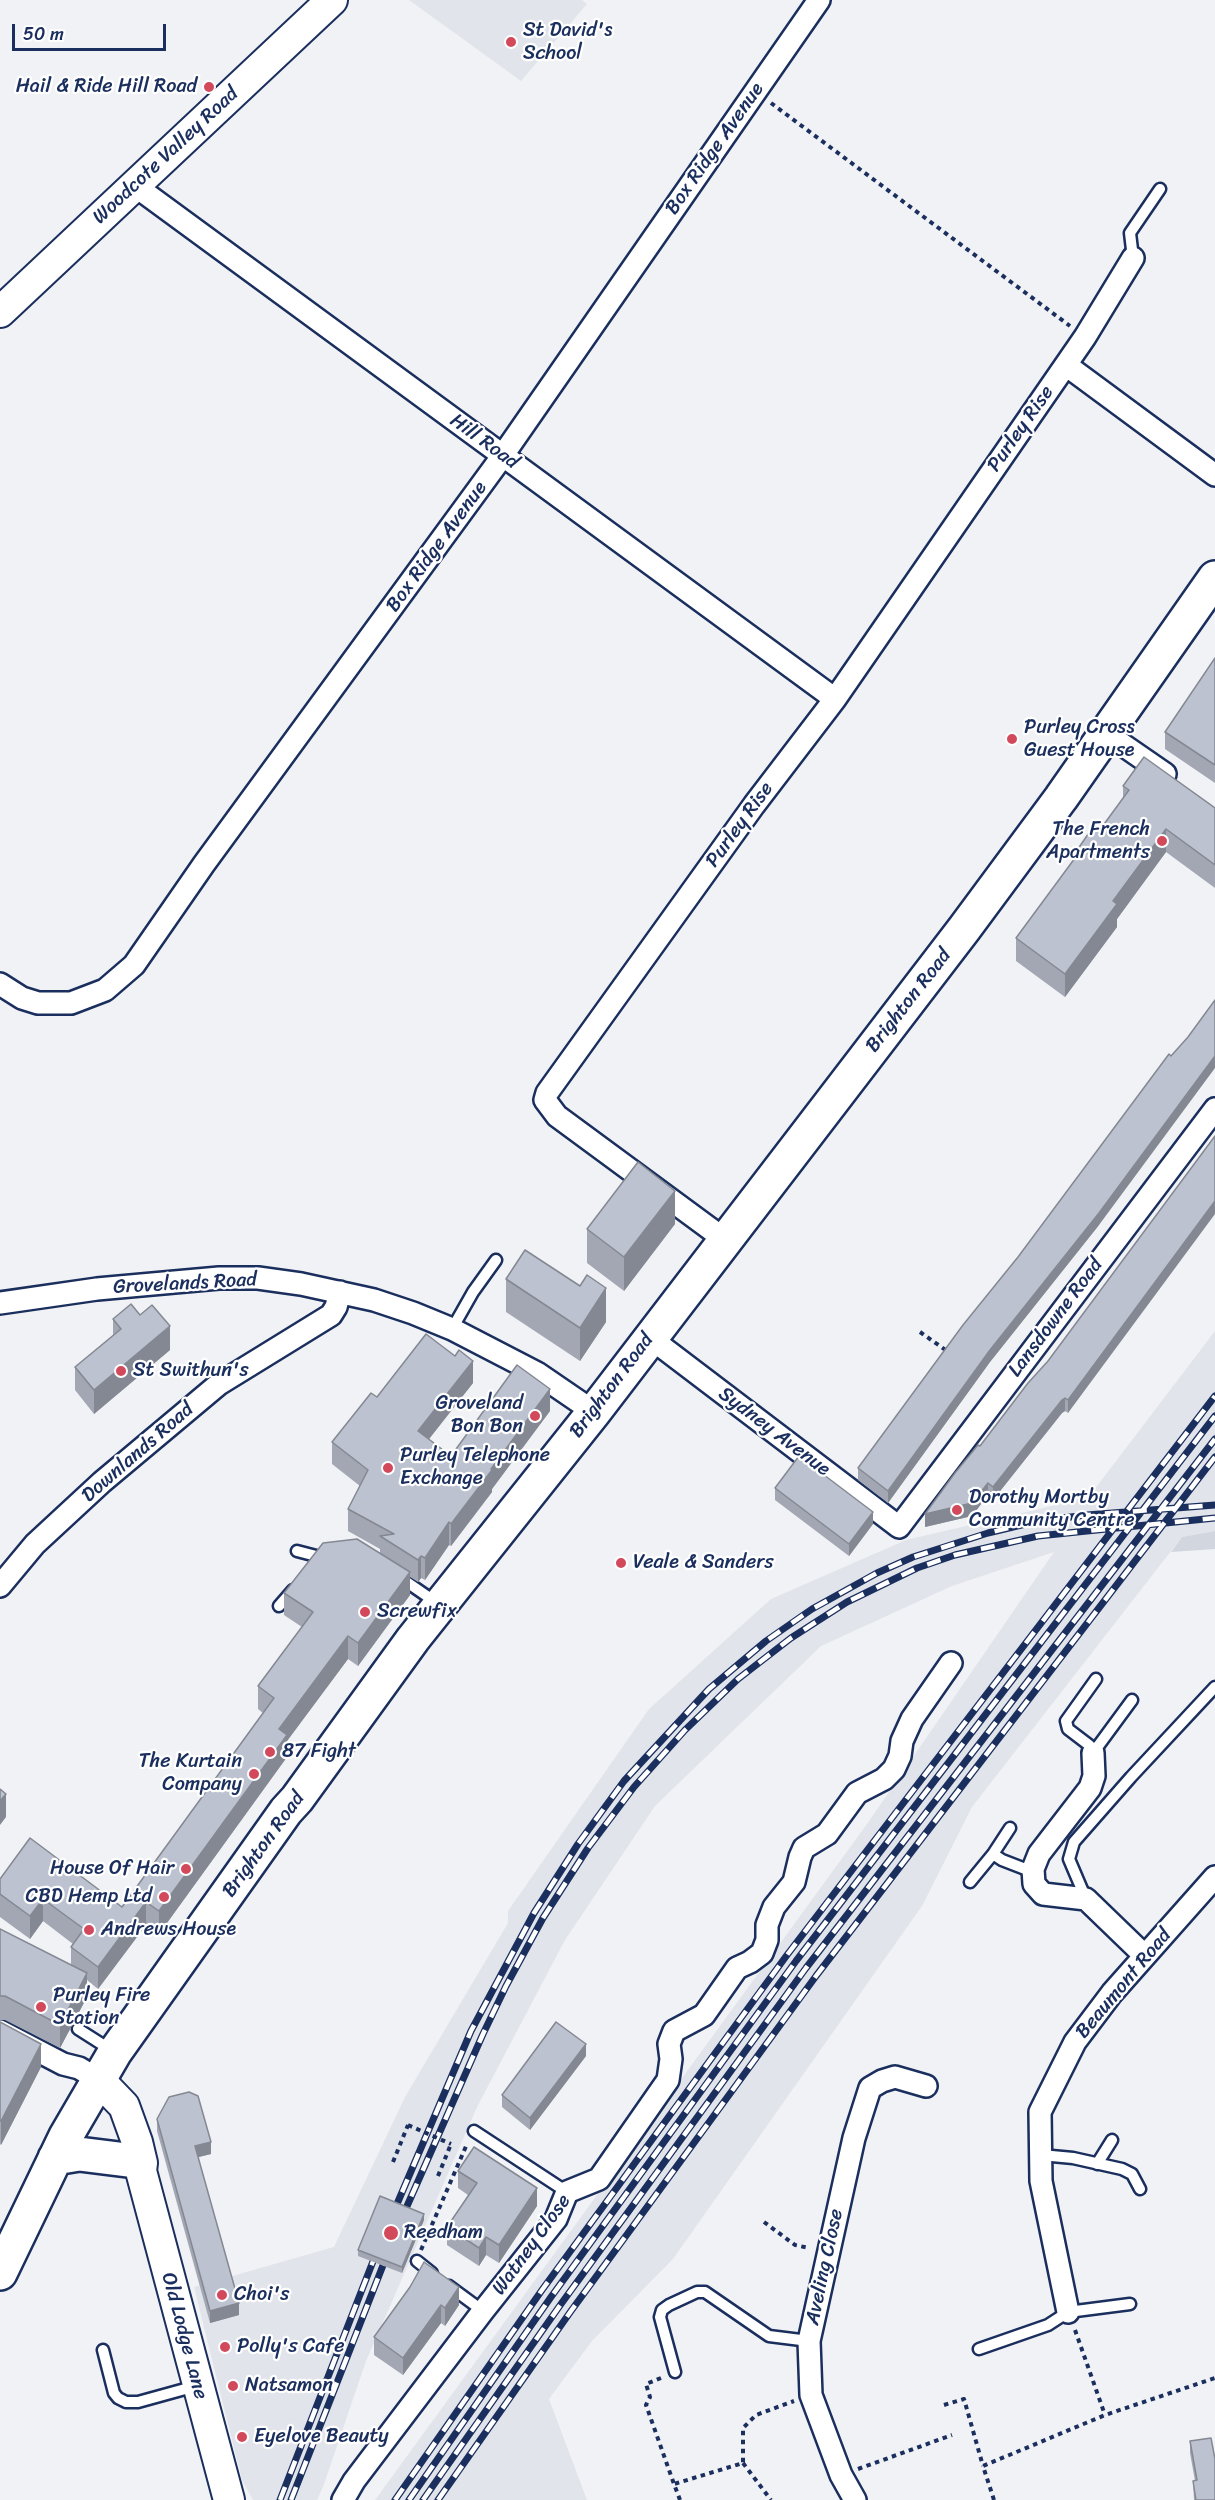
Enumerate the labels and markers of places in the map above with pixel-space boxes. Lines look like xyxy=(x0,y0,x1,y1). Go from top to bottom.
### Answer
place label: St David's School xyxy=(523,19,613,66)
marker: St David's School xyxy=(504,35,518,49)
place label: Hail & Ride Hill Road xyxy=(16,75,197,99)
marker: Hail & Ride Hill Road xyxy=(202,80,216,94)
place label: Purley Cross Guest House xyxy=(1024,716,1135,763)
marker: Purley Cross Guest House xyxy=(1005,732,1019,746)
place label: The French Apartments xyxy=(1046,818,1150,865)
marker: The French Apartments xyxy=(1155,834,1169,848)
place label: St Swithun's xyxy=(133,1359,249,1383)
marker: St Swithun's xyxy=(114,1364,128,1378)
place label: Groveland Bon Bon xyxy=(436,1392,523,1439)
marker: Groveland Bon Bon xyxy=(528,1409,542,1423)
place label: Purley Telephone Exchange xyxy=(400,1444,550,1491)
marker: Purley Telephone Exchange xyxy=(381,1461,395,1475)
place label: Dorothy Mortby Community Centre xyxy=(969,1486,1135,1533)
marker: Dorothy Mortby Community Centre xyxy=(950,1503,964,1517)
place label: Veale & Sanders xyxy=(633,1551,774,1575)
marker: Veale & Sanders xyxy=(614,1556,628,1570)
place label: Screwfix xyxy=(377,1600,457,1624)
marker: Screwfix xyxy=(358,1605,372,1619)
place label: 87 Fight xyxy=(282,1740,356,1764)
marker: 87 Fight xyxy=(263,1745,277,1759)
place label: The Kurtain Company xyxy=(139,1750,242,1797)
marker: The Kurtain Company xyxy=(247,1767,261,1781)
place label: House Of Hair xyxy=(50,1857,174,1881)
marker: House Of Hair xyxy=(179,1862,193,1876)
place label: CBD Hemp Ltd xyxy=(25,1885,152,1909)
marker: CBD Hemp Ltd xyxy=(157,1890,171,1904)
place label: Andrews House xyxy=(101,1918,236,1942)
marker: Andrews House xyxy=(82,1923,96,1937)
place label: Purley Fire Station xyxy=(53,1984,150,2031)
marker: Purley Fire Station xyxy=(34,2000,48,2014)
place label: Reedham xyxy=(404,2221,483,2245)
marker: Reedham xyxy=(382,2224,400,2242)
place label: Choi's xyxy=(234,2283,289,2307)
marker: Choi's xyxy=(215,2288,229,2302)
place label: Polly's Cafe xyxy=(237,2335,344,2359)
marker: Polly's Cafe xyxy=(218,2340,232,2354)
place label: Natsamon xyxy=(245,2374,333,2398)
marker: Natsamon xyxy=(226,2379,240,2393)
place label: Eyelove Beauty xyxy=(254,2425,389,2449)
marker: Eyelove Beauty xyxy=(235,2430,249,2444)

